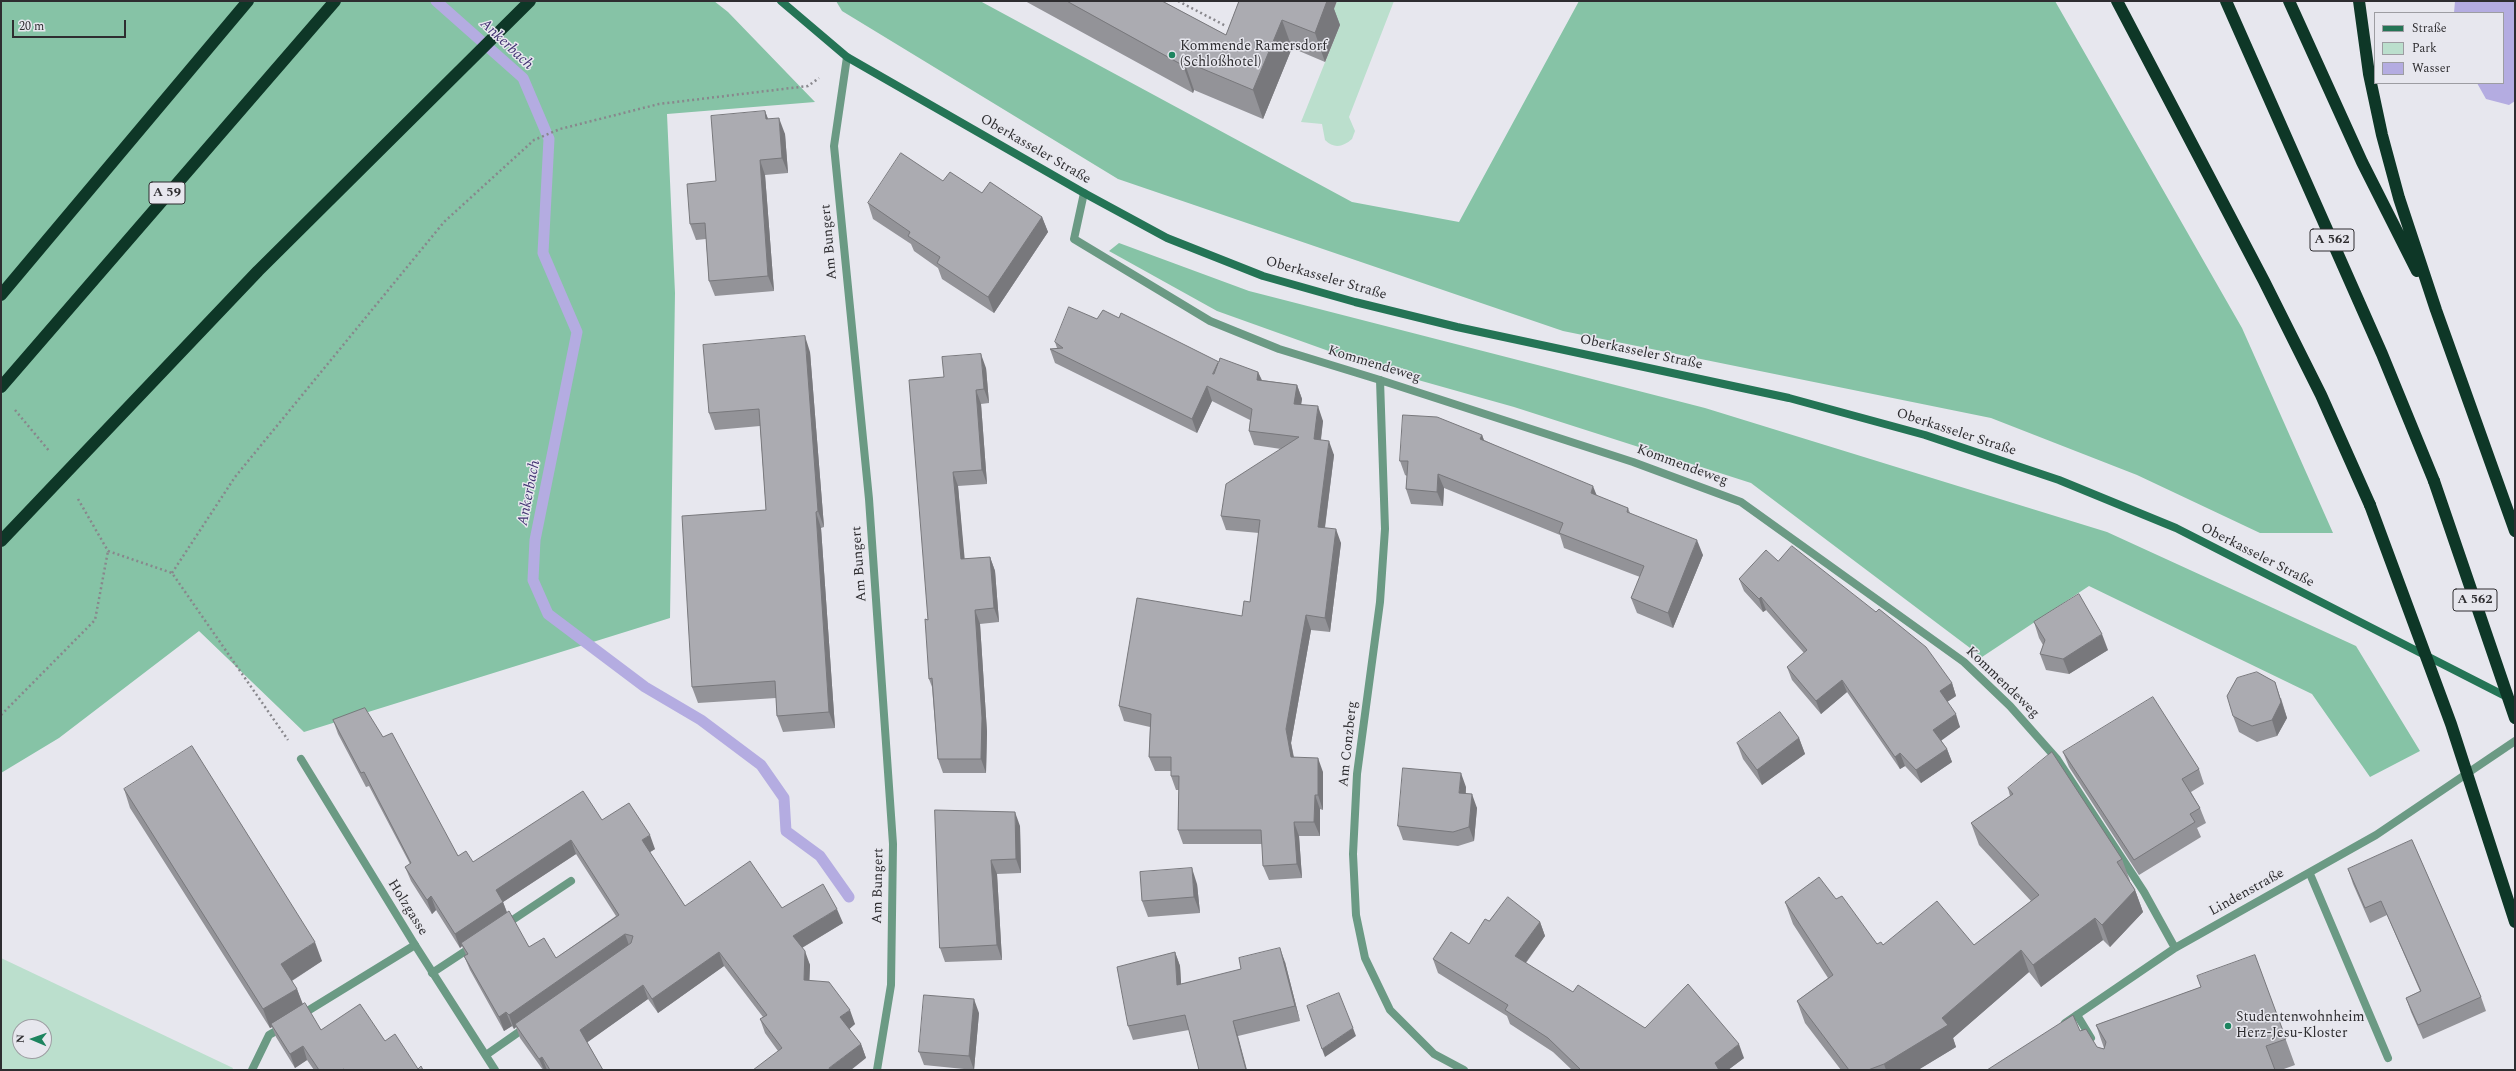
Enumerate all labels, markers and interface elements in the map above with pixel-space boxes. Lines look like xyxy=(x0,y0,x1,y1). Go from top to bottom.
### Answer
scale bar xyxy=(14,12,128,38)
legend xyxy=(2374,12,2504,84)
water label: Ankerbach xyxy=(476,16,536,74)
text: 20 m xyxy=(19,17,44,36)
text: Straße xyxy=(2412,19,2447,38)
place label: Kommende Ramersdorf (Schloßhotel) xyxy=(1180,39,1327,72)
text: Park xyxy=(2412,39,2437,58)
marker: Kommende Ramersdorf (Schloßhotel) xyxy=(1167,50,1177,60)
text: Wasser xyxy=(2412,59,2450,78)
street label: Oberkasseler Straße xyxy=(977,111,1093,189)
road number: A 59 xyxy=(149,182,185,204)
street label: Am Bungert xyxy=(818,203,842,281)
road number: A 562 xyxy=(2310,229,2354,251)
street label: Oberkasseler Straße xyxy=(1264,254,1388,304)
street label: Oberkasseler Straße xyxy=(1578,332,1704,374)
street label: Kommendeweg xyxy=(1326,343,1422,387)
street label: Oberkasseler Straße xyxy=(1894,406,2018,460)
street label: Kommendeweg xyxy=(1634,442,1730,490)
water label: Ankerbach xyxy=(515,459,545,527)
street label: Oberkasseler Straße xyxy=(2197,520,2317,592)
street label: Am Bungert xyxy=(849,526,871,602)
road number: A 562 xyxy=(2453,589,2497,611)
street label: Kommendeweg xyxy=(1962,644,2042,722)
street label: Am Conzberg xyxy=(1336,700,1362,788)
street label: Am Bungert xyxy=(870,848,888,924)
street label: Lindenstraße xyxy=(2207,866,2287,920)
street label: Holzgasse xyxy=(383,877,431,939)
place label: Studentenwohnheim Herz-Jesu-Kloster xyxy=(2236,1010,2365,1042)
north arrow xyxy=(12,1019,52,1059)
marker: Studentenwohnheim Herz-Jesu-Kloster xyxy=(2223,1021,2233,1031)
text: N xyxy=(12,1034,29,1043)

